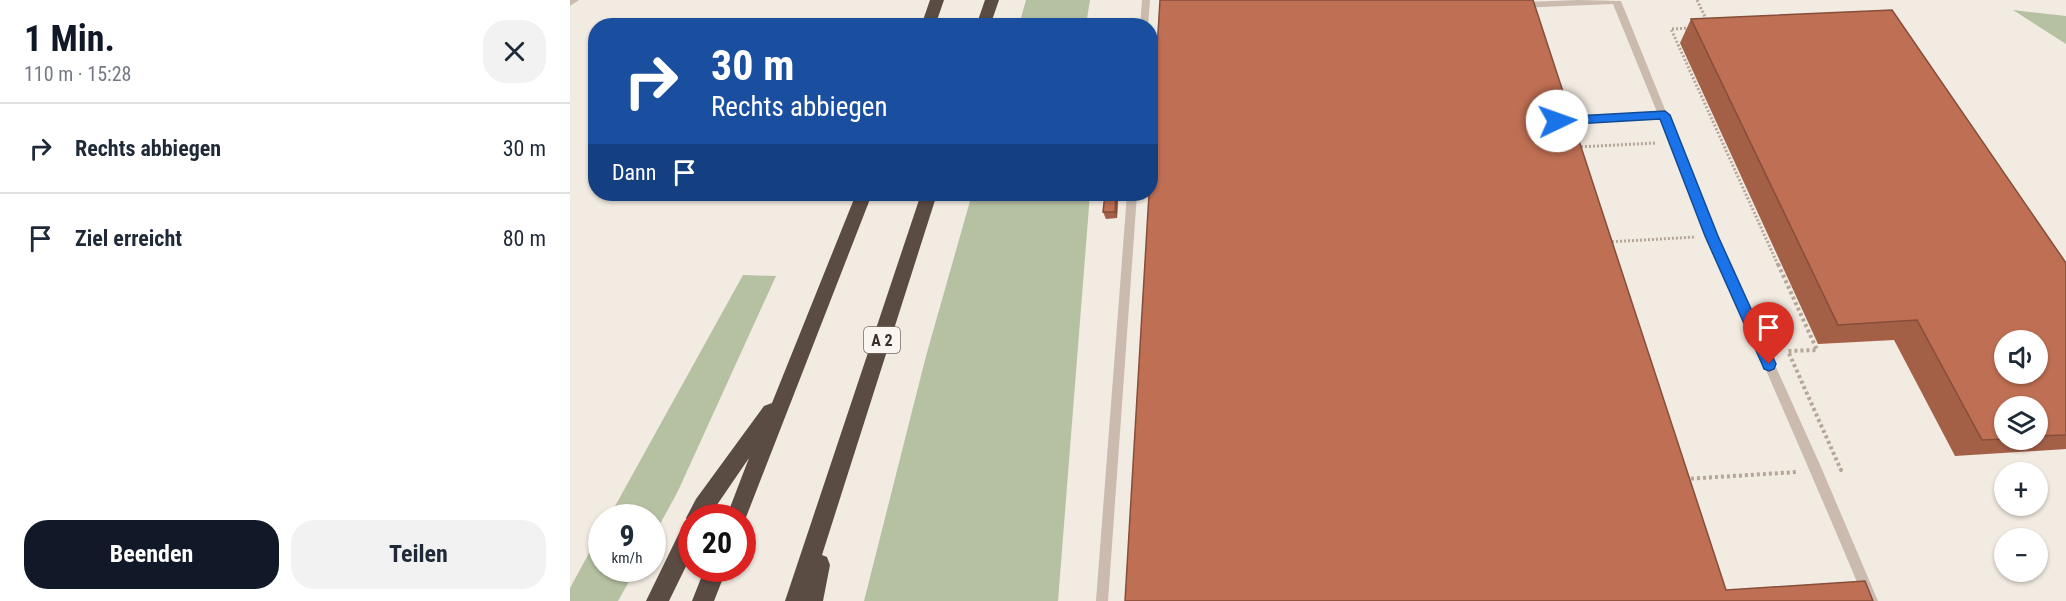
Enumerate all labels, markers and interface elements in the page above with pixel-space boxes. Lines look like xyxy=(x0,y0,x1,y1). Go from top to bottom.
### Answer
text: 1 Min. xyxy=(24,18,115,60)
button: close xyxy=(483,20,546,83)
text: 30 m xyxy=(711,41,794,90)
icon: right xyxy=(612,42,690,120)
text: 110 m · 15:28 xyxy=(24,62,131,86)
position arrow xyxy=(1525,89,1589,153)
text: Rechts abbiegen xyxy=(711,91,887,123)
icon: right xyxy=(24,132,57,165)
text: Rechts abbiegen xyxy=(75,136,221,161)
text: 30 m xyxy=(503,136,546,161)
icon: arrive xyxy=(668,156,701,189)
text: Dann xyxy=(612,160,656,185)
icon: arrive xyxy=(24,222,57,255)
text: Ziel erreicht xyxy=(75,226,182,251)
text: 80 m xyxy=(503,226,546,251)
pin xyxy=(1743,302,1794,364)
icon: arrive xyxy=(1752,311,1785,344)
road number: A 2 xyxy=(864,327,900,353)
map controls xyxy=(1994,330,2048,582)
button: sound xyxy=(1994,330,2048,384)
button: layers xyxy=(1994,396,2048,450)
button: + xyxy=(1994,462,2048,516)
speed limit sign: 20 xyxy=(678,504,756,582)
text: 9 xyxy=(619,518,635,553)
button: Beenden xyxy=(24,520,279,589)
button: Teilen xyxy=(291,520,546,589)
button: − xyxy=(1994,528,2048,582)
text: km/h xyxy=(612,549,642,567)

